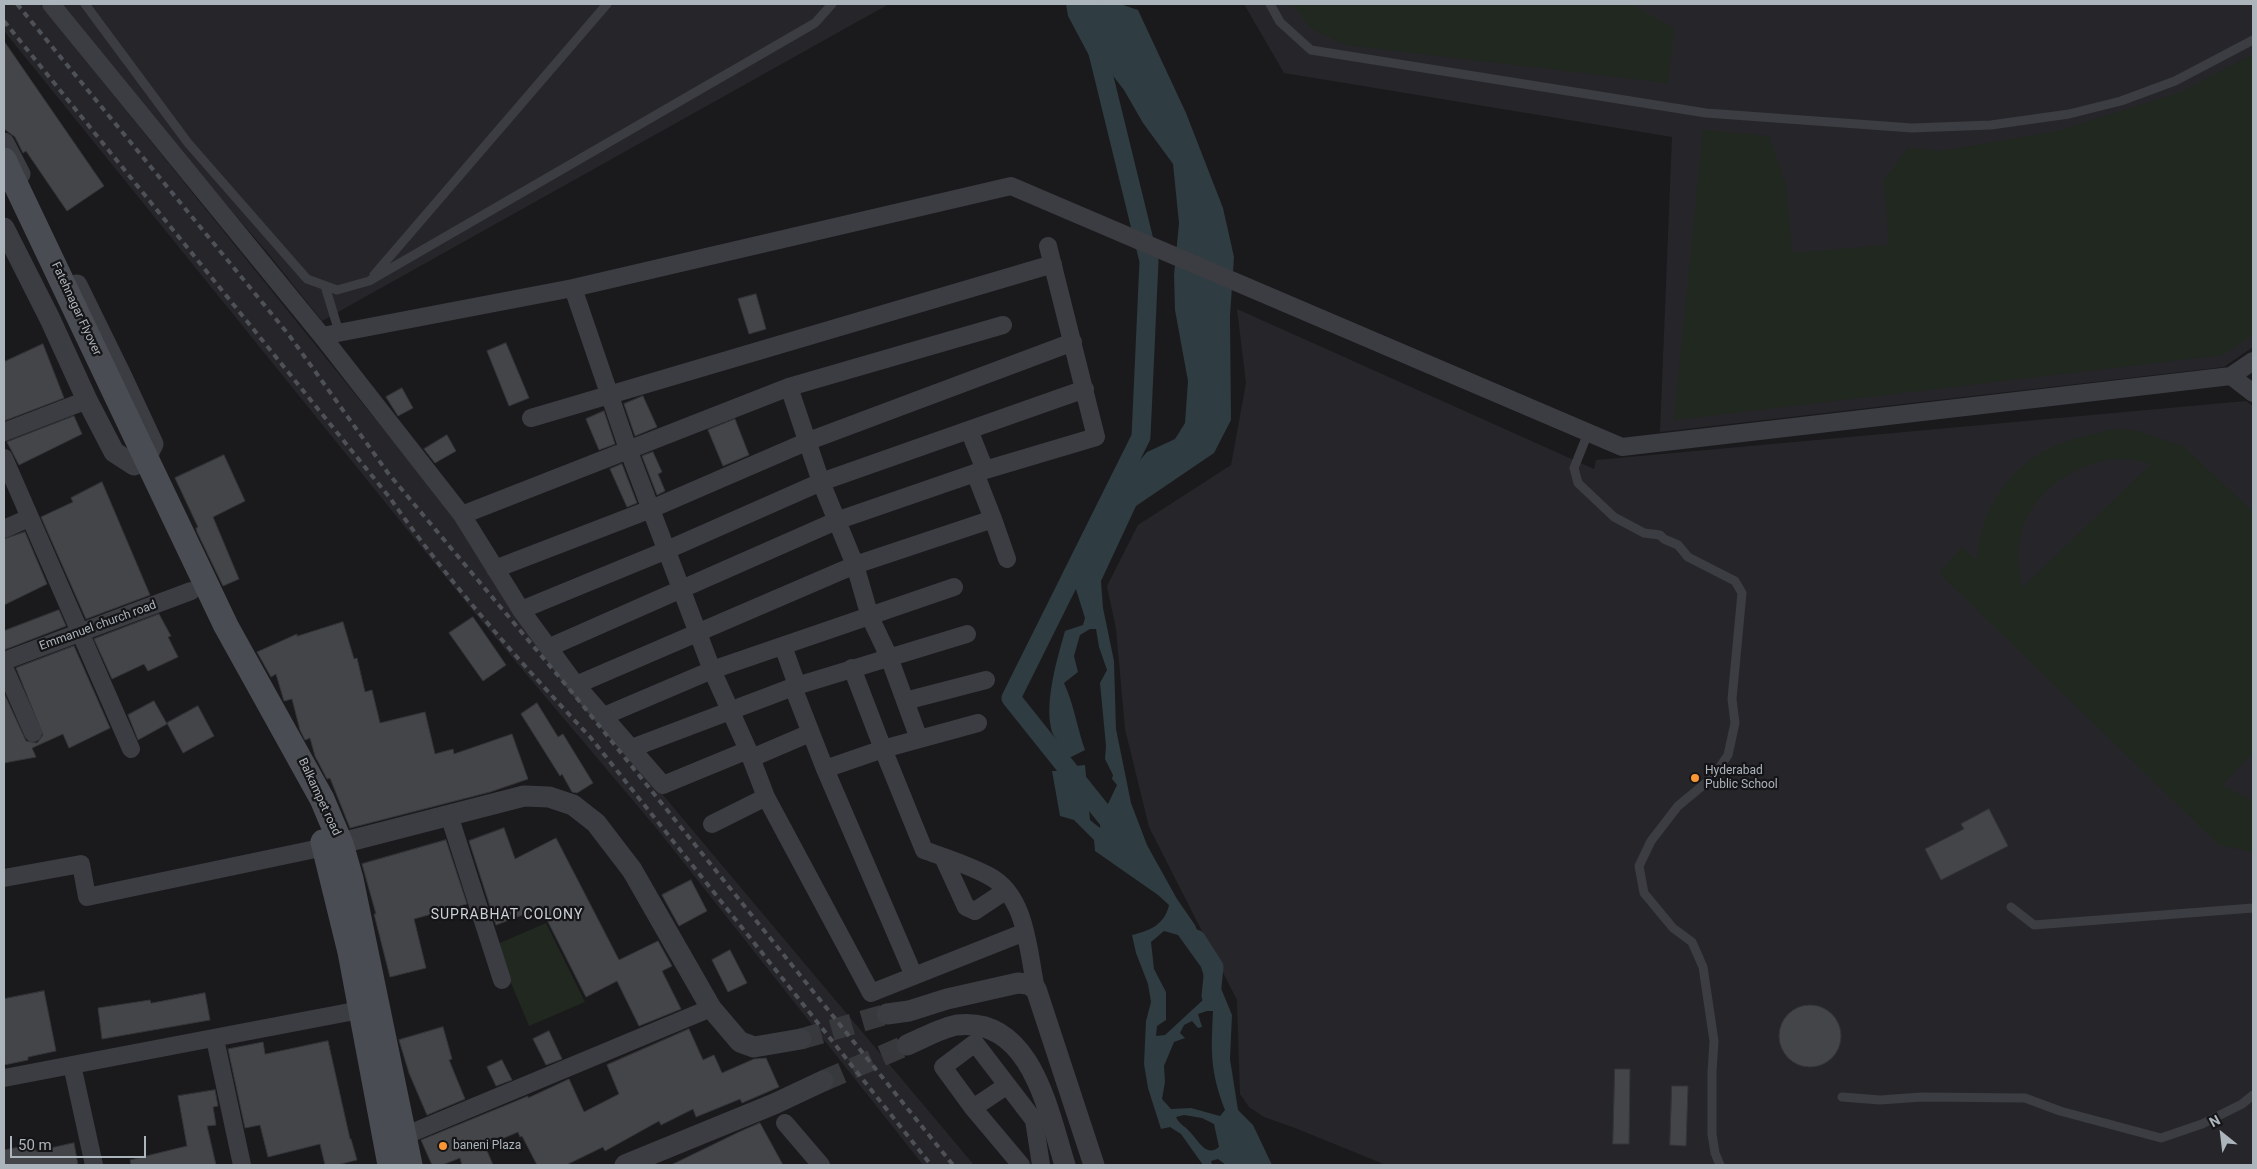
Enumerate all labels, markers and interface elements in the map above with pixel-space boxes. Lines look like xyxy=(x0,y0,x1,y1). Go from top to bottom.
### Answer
street label: Fatehnagar Flyover xyxy=(48,260,104,358)
street label: Emmanuel church road xyxy=(38,598,158,654)
street label: Balkampet road xyxy=(295,756,343,838)
place label: Hyderabad Public School xyxy=(1705,764,1778,792)
marker: Hyderabad Public School xyxy=(1689,772,1701,784)
district label: SUPRABHAT COLONY xyxy=(429,907,585,923)
north arrow xyxy=(2197,1109,2247,1159)
text: N xyxy=(2207,1111,2223,1130)
scale bar xyxy=(12,1126,149,1158)
text: 50 m xyxy=(18,1136,52,1154)
place label: baneni Plaza xyxy=(453,1139,521,1153)
marker: baneni Plaza xyxy=(437,1140,449,1152)

